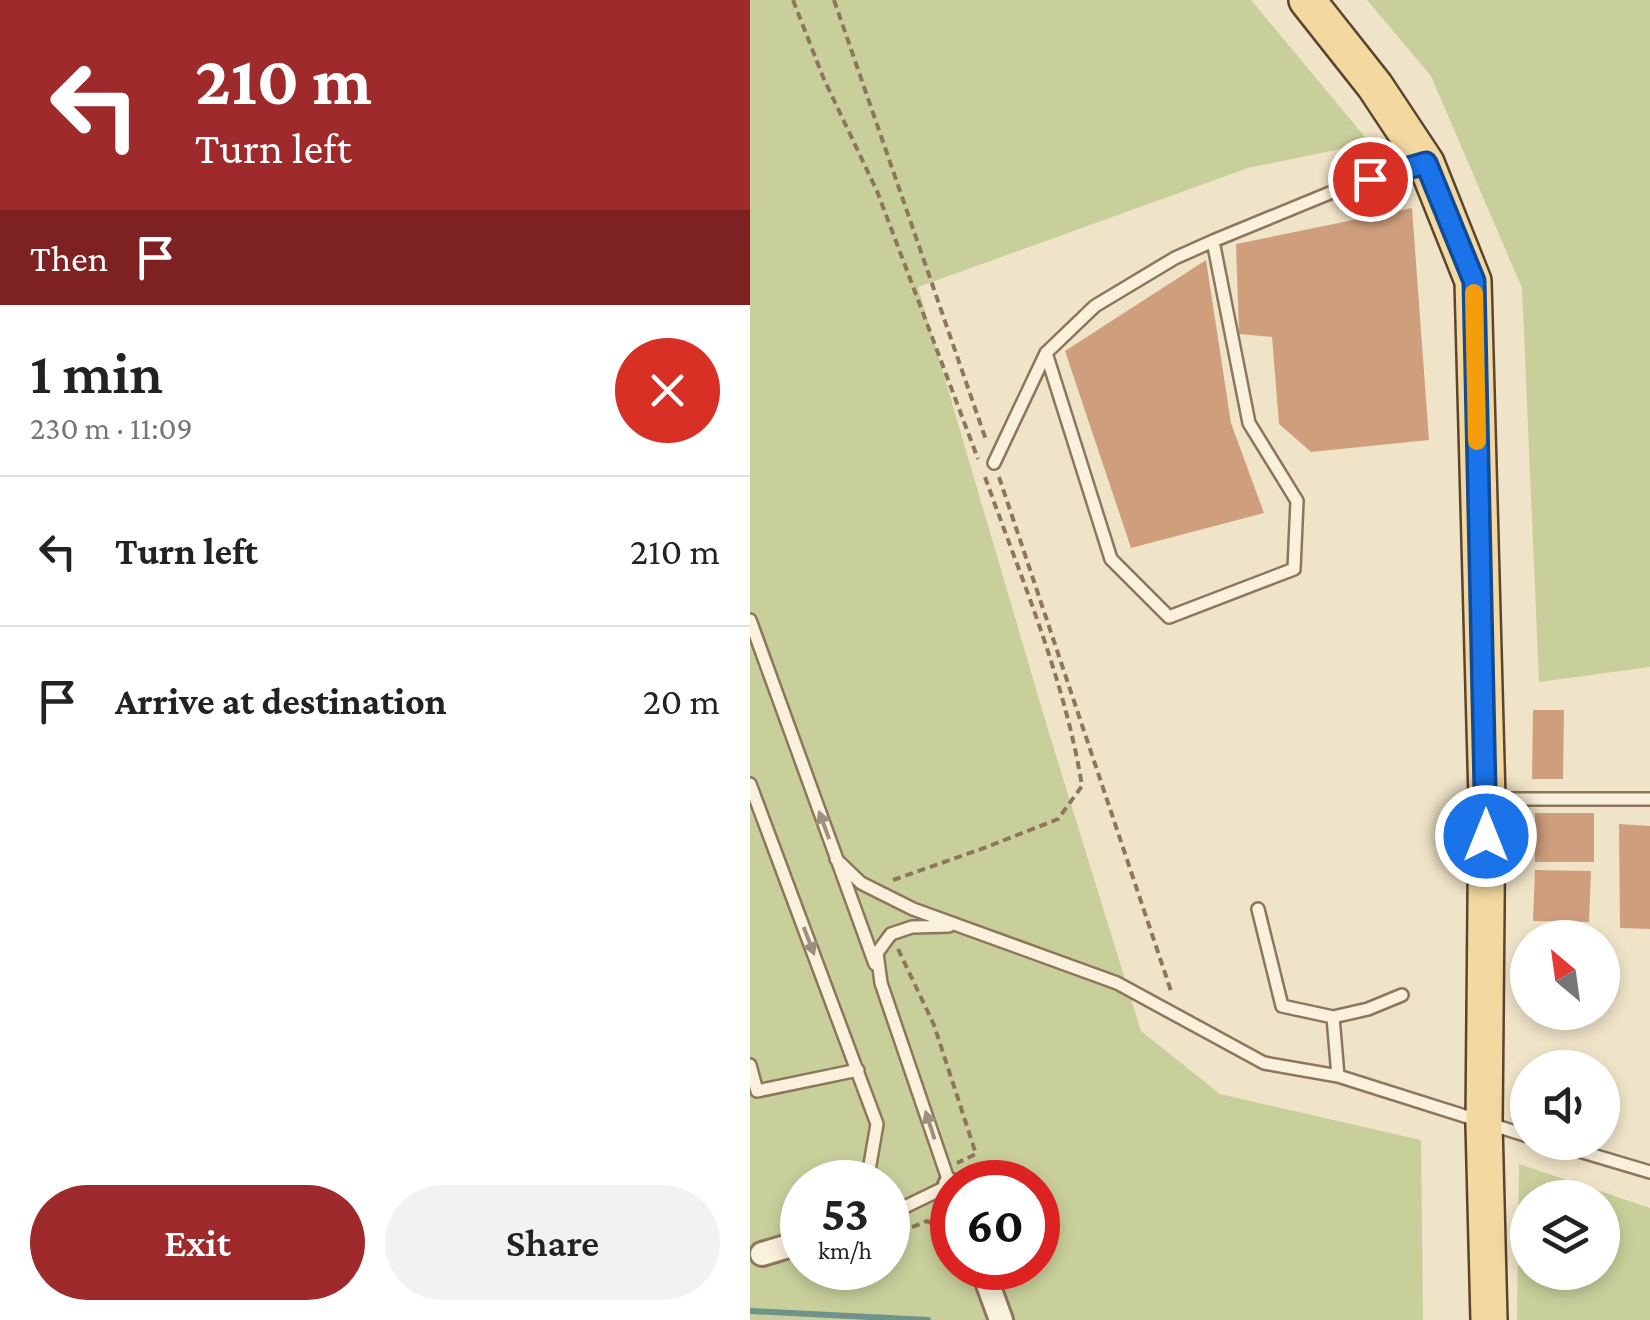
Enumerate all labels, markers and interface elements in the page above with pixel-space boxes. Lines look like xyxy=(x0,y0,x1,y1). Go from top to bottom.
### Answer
icon: left xyxy=(30,40,160,170)
text: 210 m xyxy=(195,41,372,119)
text: Turn left xyxy=(195,123,352,173)
pin xyxy=(1328,137,1413,222)
icon: arrive xyxy=(1343,152,1398,207)
icon: arrive xyxy=(128,230,183,285)
text: Then xyxy=(30,237,108,279)
button: close xyxy=(615,338,720,443)
text: 1 min xyxy=(30,339,163,406)
text: 230 m · 11:09 xyxy=(30,410,193,446)
icon: left xyxy=(30,524,85,579)
text: Turn left xyxy=(115,530,258,572)
text: 210 m xyxy=(630,530,720,572)
icon: arrive xyxy=(30,674,85,729)
text: Arrive at destination xyxy=(115,680,447,722)
text: 20 m xyxy=(643,680,720,722)
position arrow xyxy=(1434,784,1538,888)
one-way arrow xyxy=(816,810,831,840)
north arrow xyxy=(1510,920,1620,1030)
map controls xyxy=(1510,920,1620,1290)
one-way arrow xyxy=(802,926,818,956)
button: sound xyxy=(1510,1050,1620,1160)
one-way arrow xyxy=(922,1109,937,1139)
speed limit sign: 60 xyxy=(930,1160,1060,1290)
button: layers xyxy=(1510,1180,1620,1290)
button: Exit xyxy=(30,1185,365,1300)
button: Share xyxy=(385,1185,720,1300)
text: 53 xyxy=(821,1185,869,1241)
text: km/h xyxy=(818,1237,872,1264)

